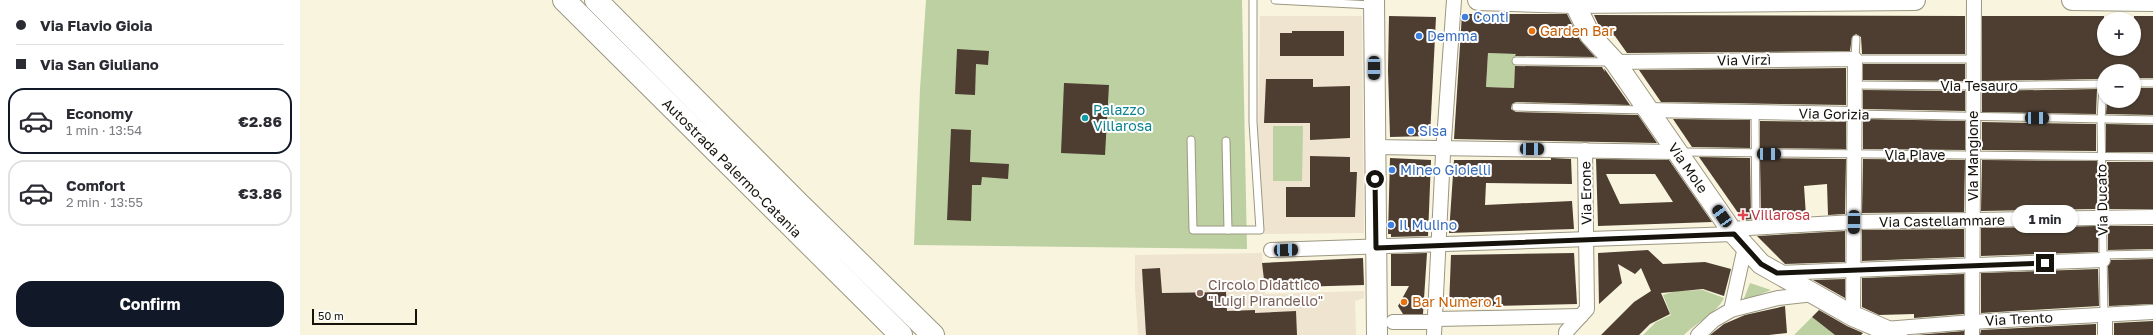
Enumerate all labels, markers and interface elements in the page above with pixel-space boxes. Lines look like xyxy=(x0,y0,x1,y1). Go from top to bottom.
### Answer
place label: Conti xyxy=(1473,8,1509,25)
marker: Conti xyxy=(1460,12,1470,22)
map controls xyxy=(2097,12,2141,108)
button: + xyxy=(2097,12,2141,56)
text: Via Flavio Gioia xyxy=(40,16,152,34)
place label: Garden Bar xyxy=(1540,22,1615,39)
marker: Garden Bar xyxy=(1527,26,1537,36)
place label: Demma xyxy=(1427,27,1478,44)
marker: Demma xyxy=(1414,31,1424,41)
street label: Via Virzì xyxy=(1717,51,1771,68)
text: Via San Giuliano xyxy=(40,55,159,73)
car xyxy=(1368,56,1380,80)
button: − xyxy=(2097,64,2141,108)
street label: Via Tesauro xyxy=(1940,77,2018,94)
street label: Autostrada Palermo-Catania xyxy=(659,94,806,241)
place label: Palazzo Villarosa xyxy=(1093,101,1152,134)
icon: car xyxy=(18,103,54,139)
text: Economy xyxy=(66,104,133,122)
street label: Via Gorizia xyxy=(1798,104,1870,123)
street label: Via Mangione xyxy=(1964,111,1981,201)
text: €2.86 xyxy=(238,112,282,130)
car xyxy=(2025,112,2049,124)
marker: Palazzo Villarosa xyxy=(1080,113,1090,123)
text: 1 min · 13:54 xyxy=(66,122,142,138)
place label: Sisa xyxy=(1419,122,1447,139)
marker: Sisa xyxy=(1406,126,1416,136)
street label: Via Mole xyxy=(1665,139,1712,196)
car xyxy=(1520,143,1544,155)
street label: Via Piave xyxy=(1885,146,1945,163)
car xyxy=(1757,148,1781,160)
place label: Mineo Gioielli xyxy=(1400,161,1491,178)
street label: Via Erone xyxy=(1576,161,1595,225)
street label: Via Ducato xyxy=(2092,164,2111,236)
marker: Mineo Gioielli xyxy=(1387,165,1397,175)
route start xyxy=(1366,170,1384,188)
icon: car xyxy=(18,175,54,211)
text: Comfort xyxy=(66,176,125,194)
text: €3.86 xyxy=(238,184,282,202)
text: 2 min · 13:55 xyxy=(66,194,143,210)
car xyxy=(1710,203,1734,229)
callout: 1 min xyxy=(2012,205,2078,233)
place label: Villarosa xyxy=(1751,206,1810,223)
marker: Villarosa xyxy=(1738,210,1748,220)
car xyxy=(1848,210,1860,234)
street label: Via Castellammare xyxy=(1879,211,2005,230)
text: 1 min xyxy=(2029,211,2061,227)
place label: Il Mulino xyxy=(1399,216,1457,233)
marker: Il Mulino xyxy=(1386,220,1396,230)
car xyxy=(1274,244,1298,256)
route end xyxy=(2036,254,2054,272)
place label: Circolo Didattico "Luigi Pirandello" xyxy=(1208,276,1323,309)
button: Confirm xyxy=(16,281,284,327)
marker: Circolo Didattico "Luigi Pirandello" xyxy=(1195,288,1205,298)
place label: Bar Numero 1 xyxy=(1412,293,1502,310)
marker: Bar Numero 1 xyxy=(1399,297,1409,307)
scale bar xyxy=(312,307,417,326)
street label: Via Trento xyxy=(1985,308,2053,329)
text: 50 m xyxy=(318,309,344,322)

